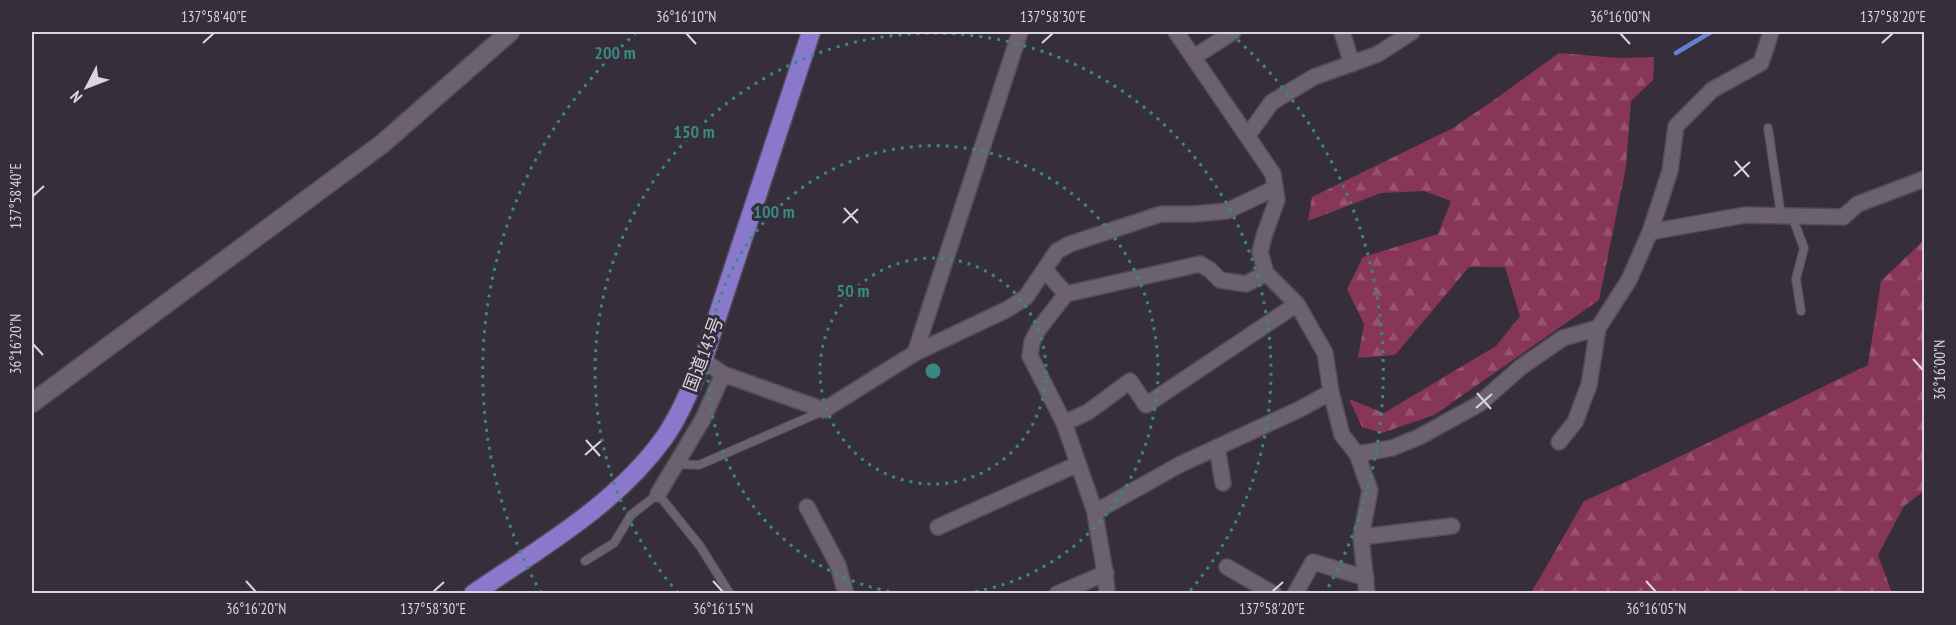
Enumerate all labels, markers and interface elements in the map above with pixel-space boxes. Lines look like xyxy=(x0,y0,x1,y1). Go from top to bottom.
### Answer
text: 137°58'40"E xyxy=(181,7,247,26)
text: 36°16'10"N xyxy=(656,7,716,26)
text: 137°58'30"E xyxy=(1020,7,1086,26)
text: 36°16'00"N xyxy=(1590,7,1650,26)
text: 137°58'20"E xyxy=(1860,7,1926,26)
text: 200 m xyxy=(594,41,636,64)
north arrow xyxy=(57,57,117,117)
text: N xyxy=(66,87,86,107)
text: 150 m xyxy=(673,120,715,143)
text: 137°58'40"E xyxy=(6,163,25,229)
text: 100 m xyxy=(753,200,795,223)
text: 50 m xyxy=(837,279,869,302)
street label: 国道143号 xyxy=(678,313,728,395)
text: 36°16'20"N xyxy=(6,314,25,374)
text: 36°16'00"N xyxy=(1930,340,1949,400)
centre of rings xyxy=(923,361,943,381)
text: 36°16'20"N xyxy=(226,599,286,618)
text: 137°58'30"E xyxy=(400,599,466,618)
text: 36°16'15"N xyxy=(693,599,753,618)
text: 137°58'20"E xyxy=(1239,599,1305,618)
text: 36°16'05"N xyxy=(1626,599,1686,618)

